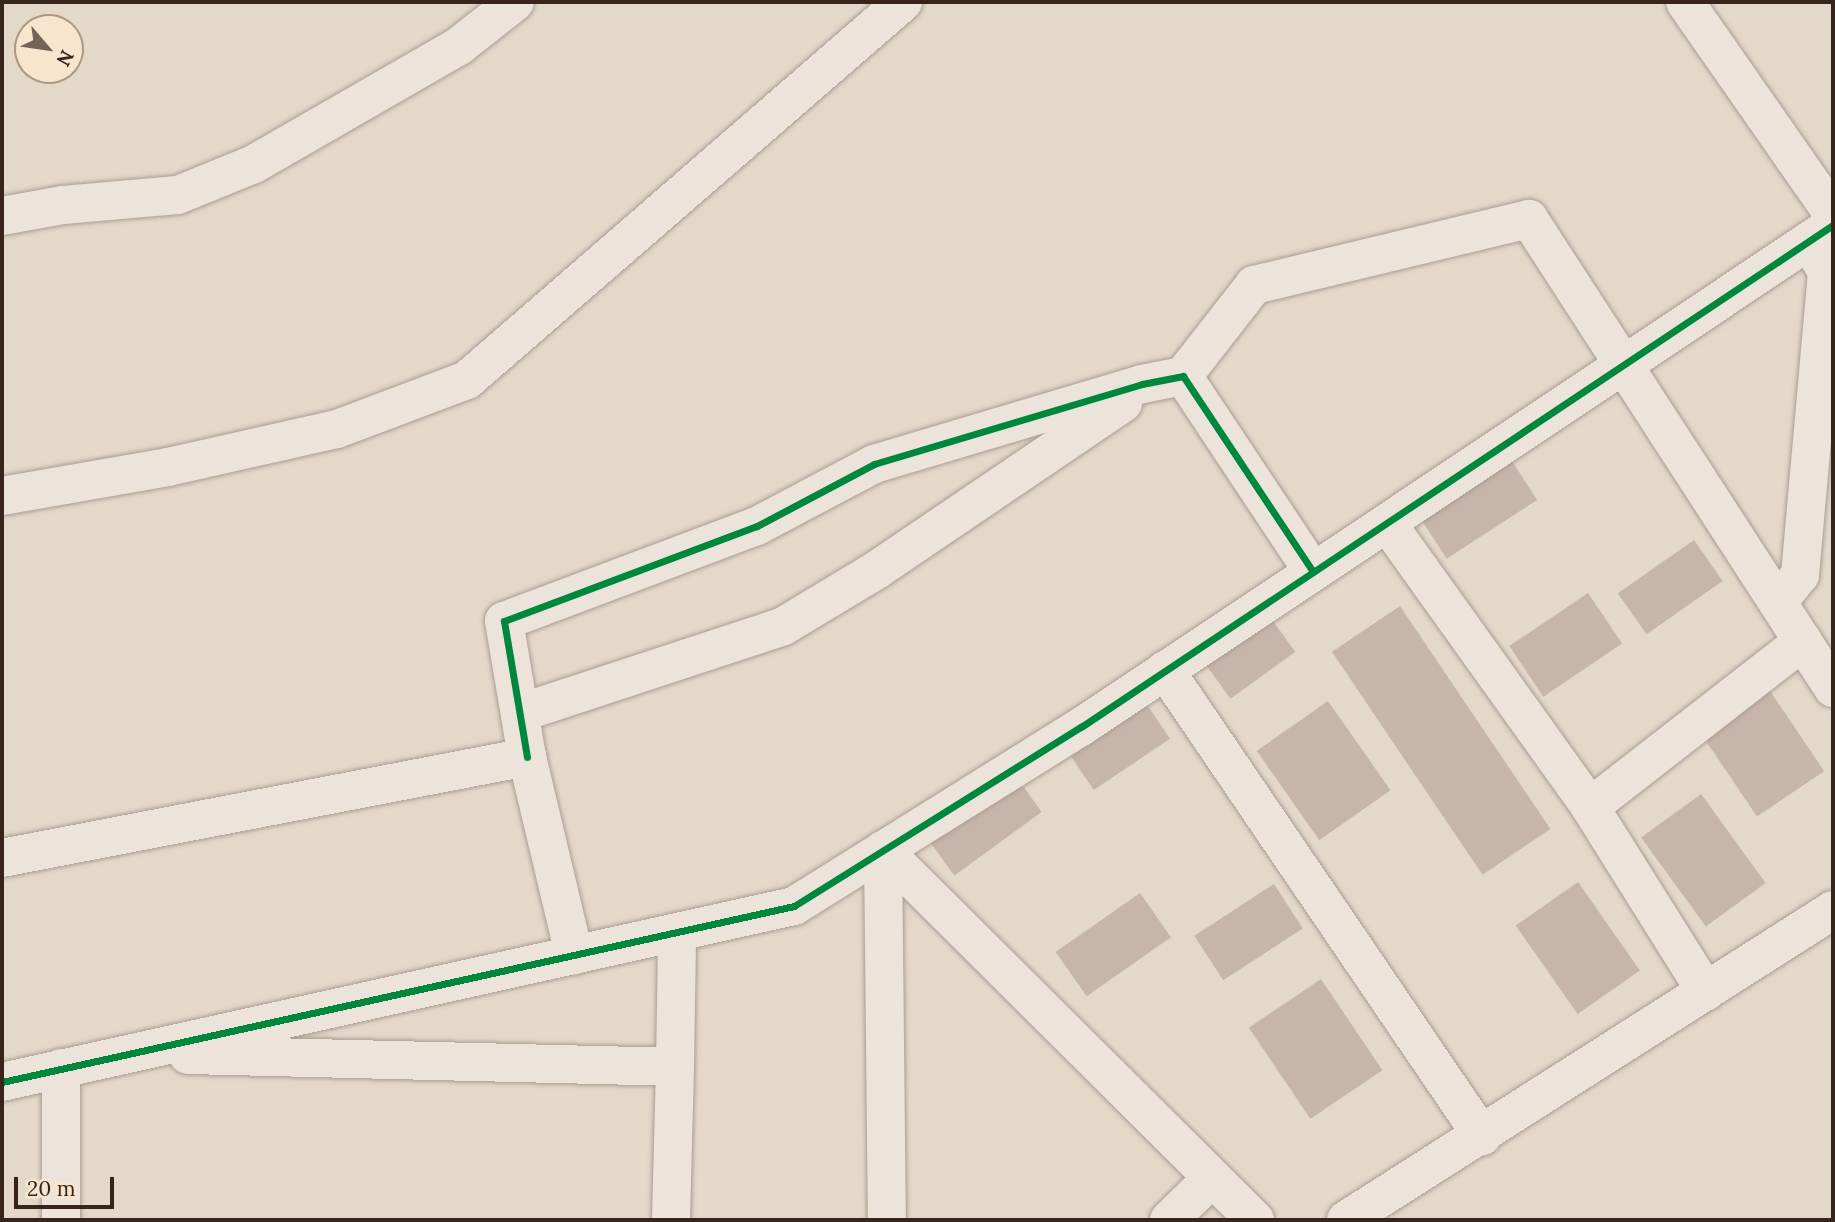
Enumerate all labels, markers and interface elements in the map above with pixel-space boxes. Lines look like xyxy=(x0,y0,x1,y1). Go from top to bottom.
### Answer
north arrow xyxy=(14,14,84,84)
text: N xyxy=(52,46,80,70)
scale bar xyxy=(18,1162,117,1206)
text: 20 m xyxy=(27,1175,76,1202)

